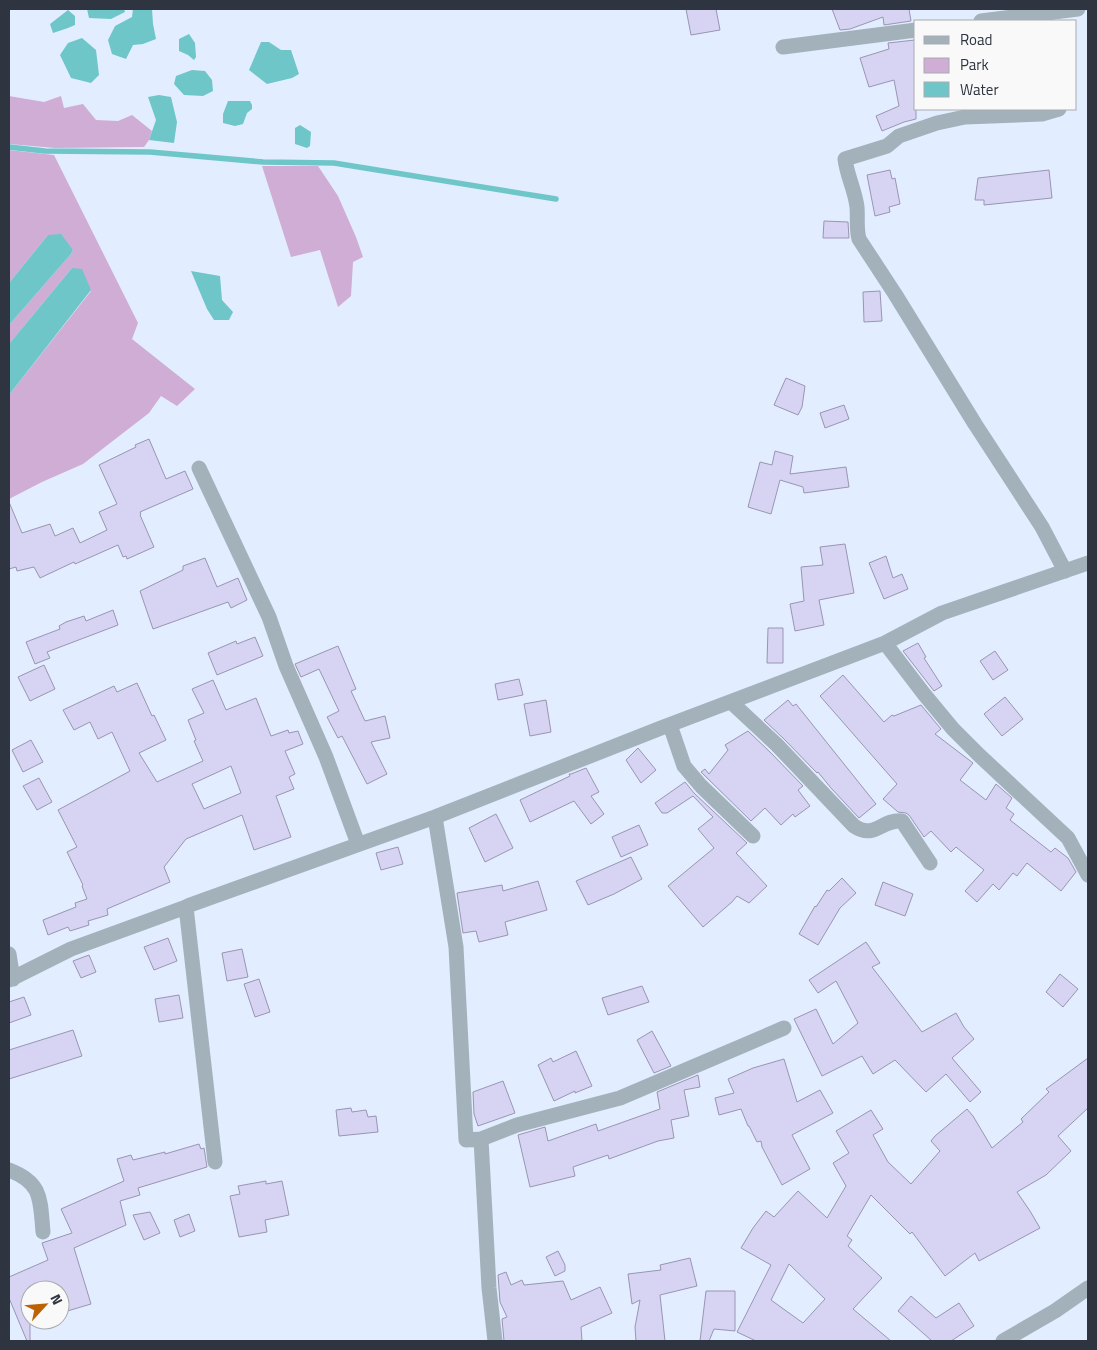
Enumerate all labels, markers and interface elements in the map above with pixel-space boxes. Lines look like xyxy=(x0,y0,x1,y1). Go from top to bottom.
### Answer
legend xyxy=(914,20,1077,110)
text: Road xyxy=(960,28,992,51)
text: Park xyxy=(960,53,989,76)
text: Water xyxy=(960,78,999,101)
north arrow xyxy=(20,1280,70,1330)
text: N xyxy=(46,1290,69,1308)

